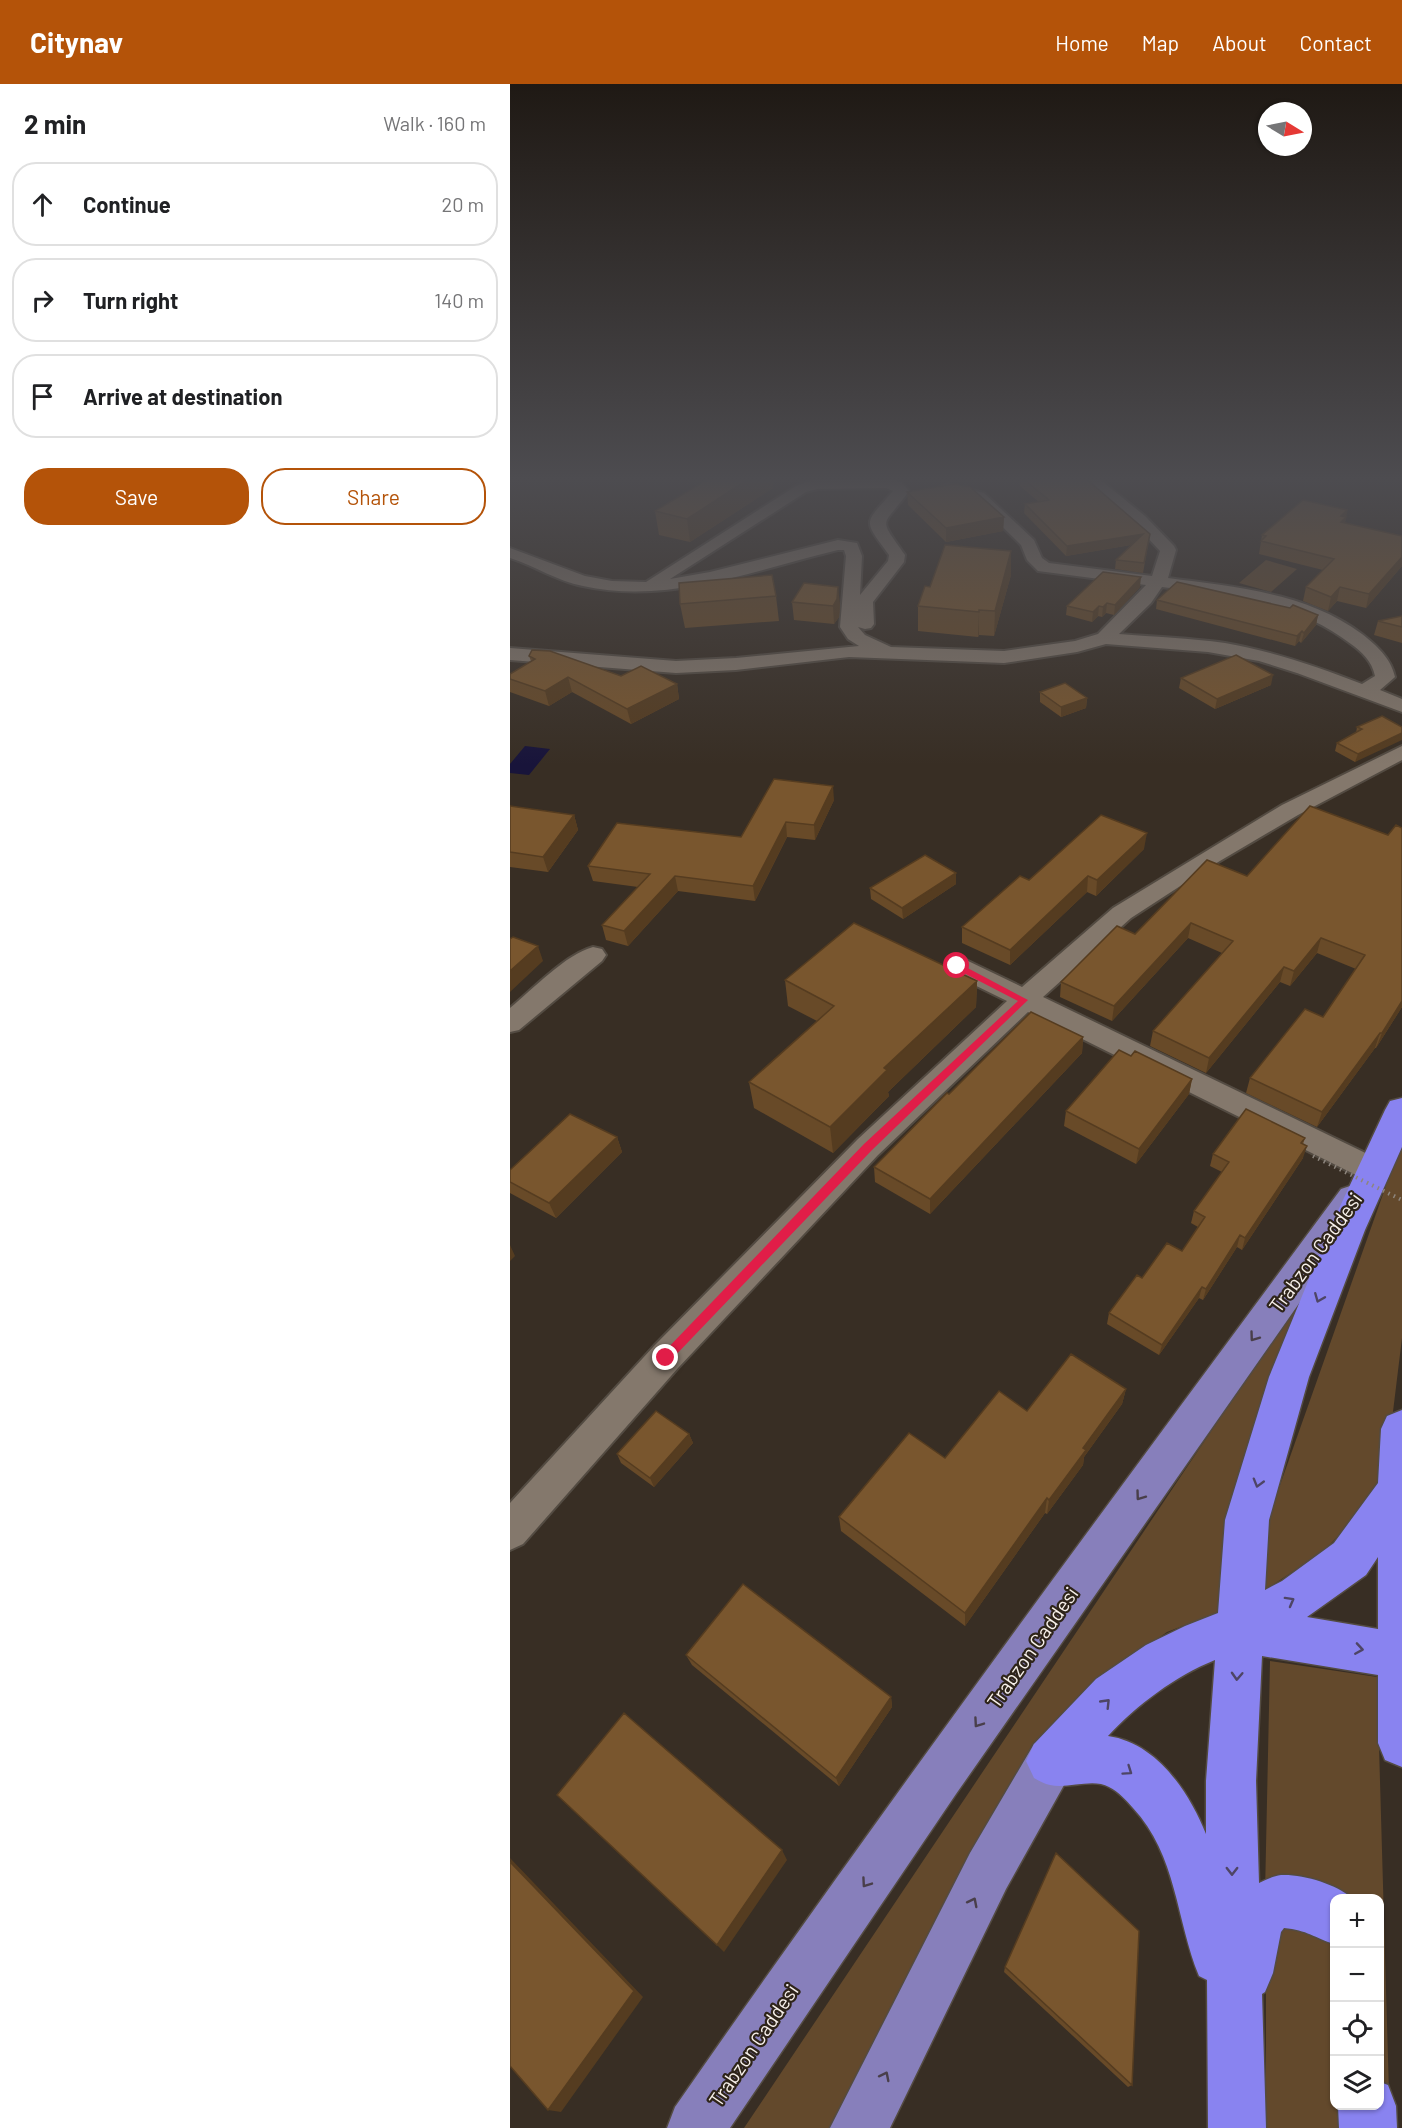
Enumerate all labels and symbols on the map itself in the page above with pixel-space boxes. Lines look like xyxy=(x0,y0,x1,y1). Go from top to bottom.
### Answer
north arrow xyxy=(1258,102,1312,156)
route start xyxy=(943,952,969,978)
street label: Trabzon Caddesi xyxy=(1263,1187,1367,1317)
one-way arrow xyxy=(1314,1292,1326,1303)
one-way arrow xyxy=(1250,1331,1261,1342)
route end xyxy=(652,1344,678,1370)
one-way arrow xyxy=(1253,1477,1265,1488)
one-way arrow xyxy=(1136,1489,1147,1500)
street label: Trabzon Caddesi xyxy=(981,1582,1083,1712)
one-way arrow xyxy=(1284,1597,1295,1608)
one-way arrow xyxy=(1354,1642,1363,1654)
one-way arrow xyxy=(1230,1672,1243,1681)
one-way arrow xyxy=(1099,1700,1110,1710)
one-way arrow xyxy=(974,1716,985,1727)
one-way arrow xyxy=(1121,1764,1132,1775)
one-way arrow xyxy=(1226,1867,1238,1876)
one-way arrow xyxy=(862,1876,873,1887)
one-way arrow xyxy=(965,1897,977,1908)
street label: Trabzon Caddesi xyxy=(703,1979,803,2111)
one-way arrow xyxy=(878,2071,889,2082)

